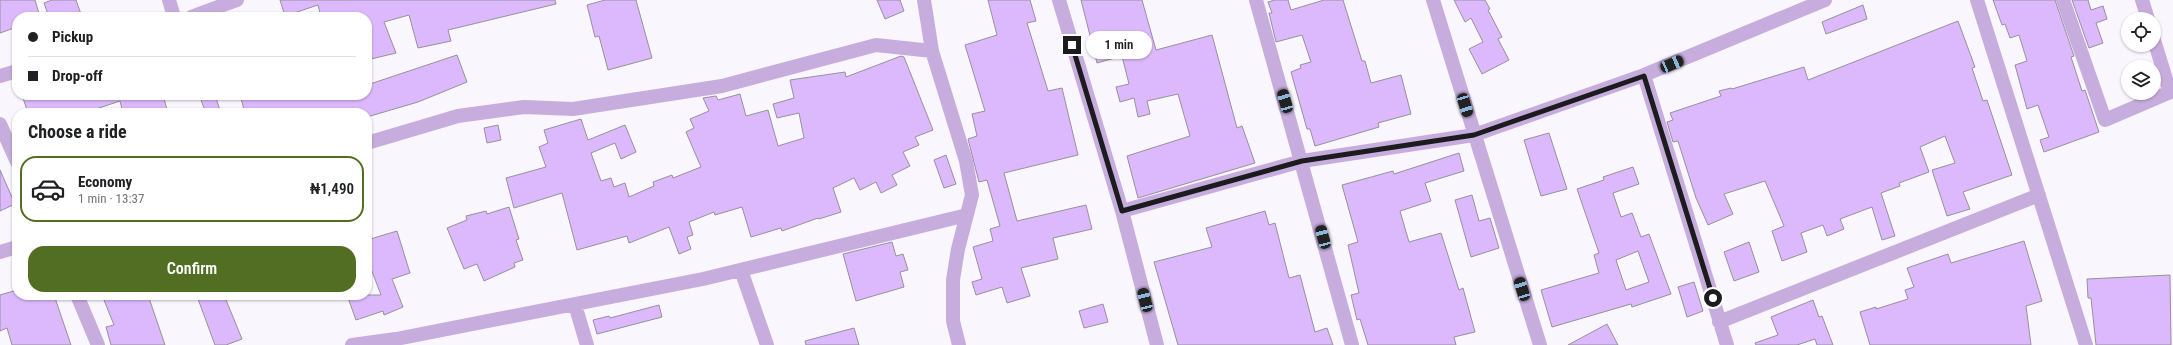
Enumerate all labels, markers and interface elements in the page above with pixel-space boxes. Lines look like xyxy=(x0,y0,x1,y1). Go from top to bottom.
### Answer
map controls xyxy=(2121,12,2161,100)
button: locate xyxy=(2121,12,2161,52)
text: Pickup xyxy=(52,28,93,46)
callout: 1 min xyxy=(1086,31,1152,59)
route end xyxy=(1063,36,1081,54)
text: 1 min xyxy=(1105,37,1133,52)
car xyxy=(1659,54,1685,74)
button: layers xyxy=(2121,60,2161,100)
text: Drop-off xyxy=(52,67,103,85)
car xyxy=(1276,88,1294,114)
car xyxy=(1456,92,1474,118)
text: Choose a ride xyxy=(28,121,127,142)
icon: car xyxy=(30,171,66,207)
text: Economy xyxy=(78,173,132,191)
text: ₦1,490 xyxy=(310,180,354,198)
text: 1 min · 13:37 xyxy=(78,191,144,206)
car xyxy=(1314,224,1332,250)
button: Confirm xyxy=(28,246,356,292)
car xyxy=(1513,276,1531,302)
car xyxy=(1136,287,1154,313)
route start xyxy=(1704,289,1722,307)

